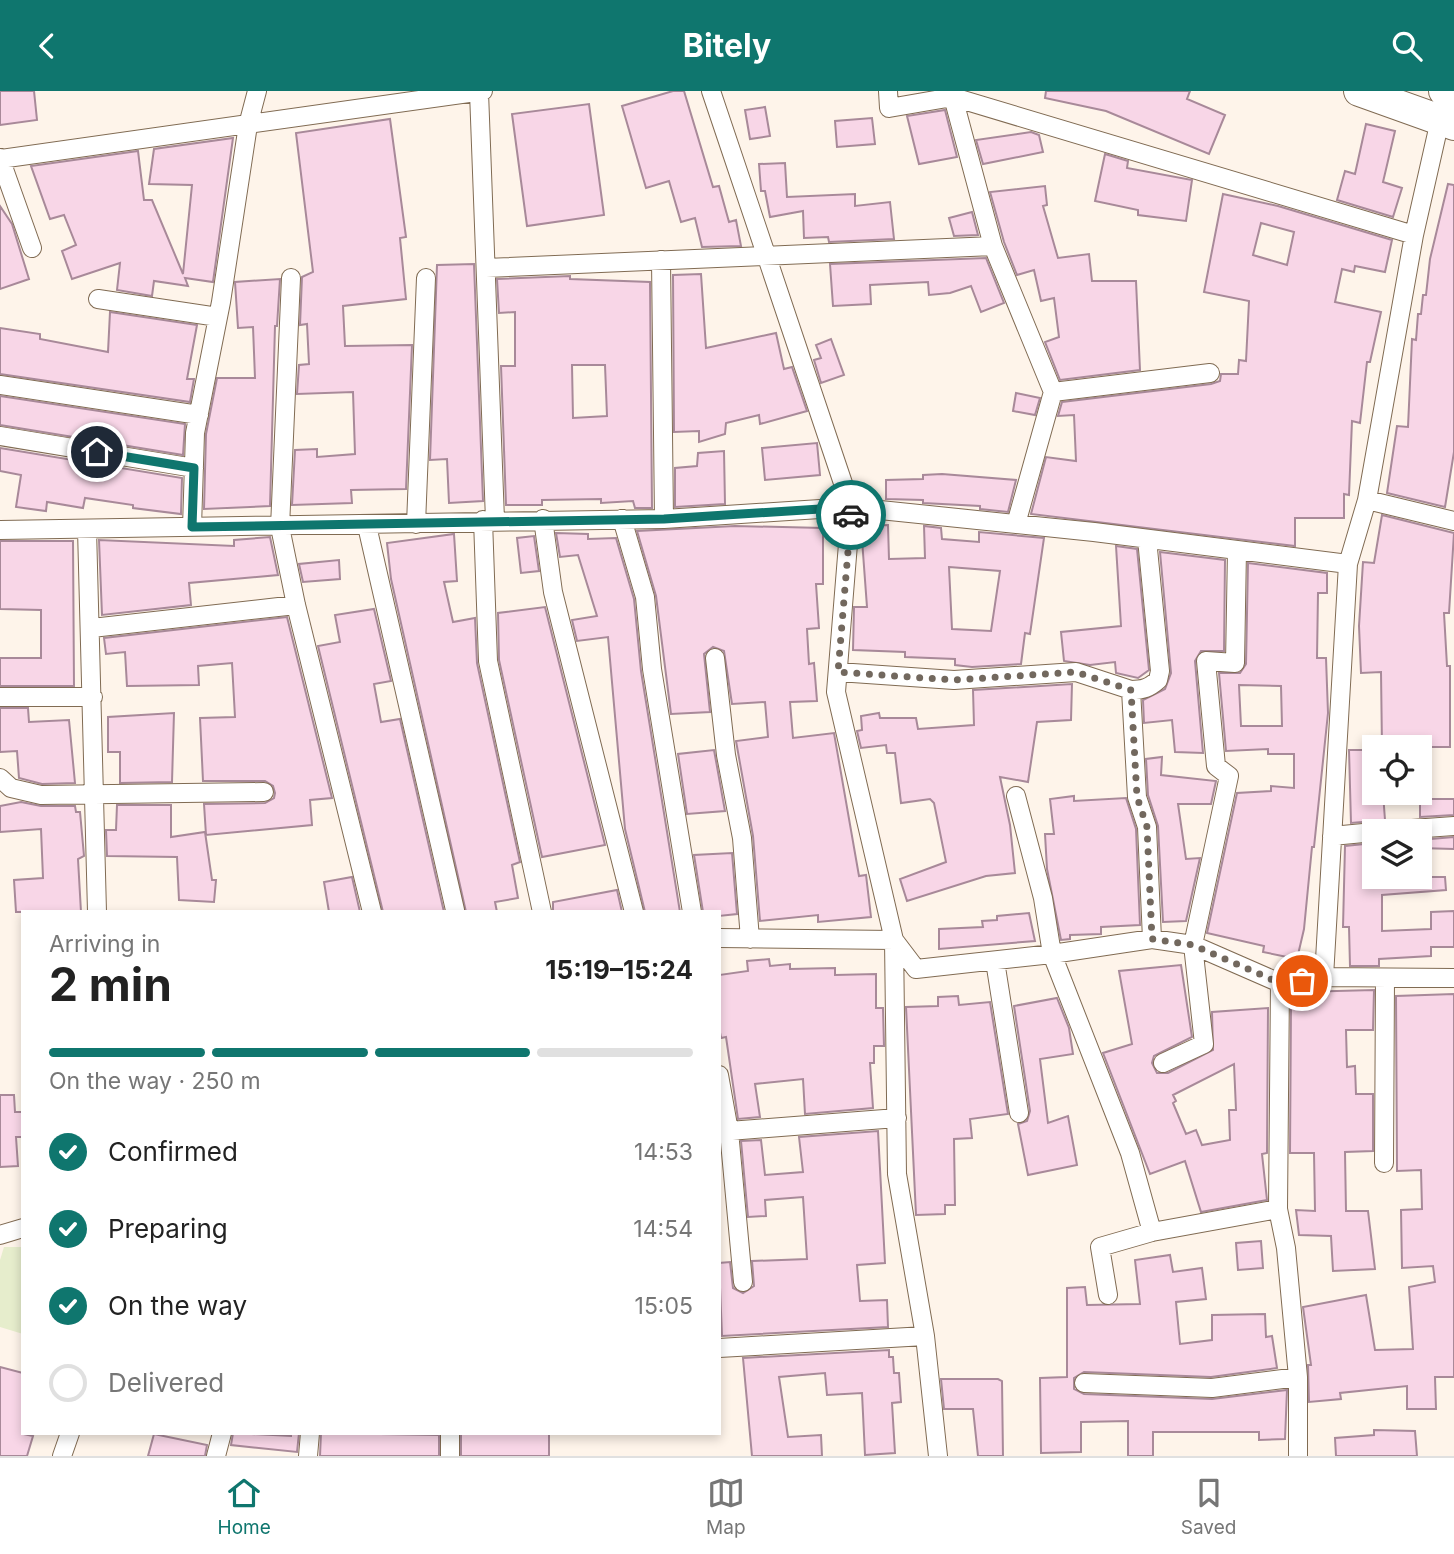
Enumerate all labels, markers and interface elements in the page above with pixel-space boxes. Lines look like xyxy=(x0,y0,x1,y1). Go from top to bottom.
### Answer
text: Bitely xyxy=(683,26,771,65)
icon: back xyxy=(28,27,66,65)
icon: search xyxy=(1388,27,1426,65)
pin xyxy=(67,422,127,482)
icon: home xyxy=(78,433,116,471)
courier xyxy=(816,480,886,550)
icon: car xyxy=(832,496,870,534)
map controls xyxy=(1362,735,1432,889)
button: locate xyxy=(1362,735,1432,805)
button: layers xyxy=(1362,819,1432,889)
text: Arriving in xyxy=(49,930,160,958)
pin xyxy=(1272,951,1332,1011)
text: 15:19–15:24 xyxy=(545,954,693,985)
text: 2 min xyxy=(49,956,172,1012)
icon: bag xyxy=(1283,962,1321,1000)
text: On the way · 250 m xyxy=(49,1067,261,1095)
icon: check xyxy=(49,1133,87,1171)
text: Confirmed xyxy=(108,1136,238,1167)
text: 14:53 xyxy=(634,1138,693,1166)
icon: check xyxy=(49,1210,87,1248)
text: Preparing xyxy=(108,1213,228,1244)
text: 14:54 xyxy=(633,1215,693,1243)
icon: check xyxy=(49,1287,87,1325)
text: On the way xyxy=(108,1290,247,1321)
text: 15:05 xyxy=(635,1292,693,1320)
text: Delivered xyxy=(108,1367,224,1398)
tab: Home xyxy=(218,1474,271,1539)
tab: Map xyxy=(706,1474,746,1539)
tab: Saved xyxy=(1181,1474,1236,1539)

